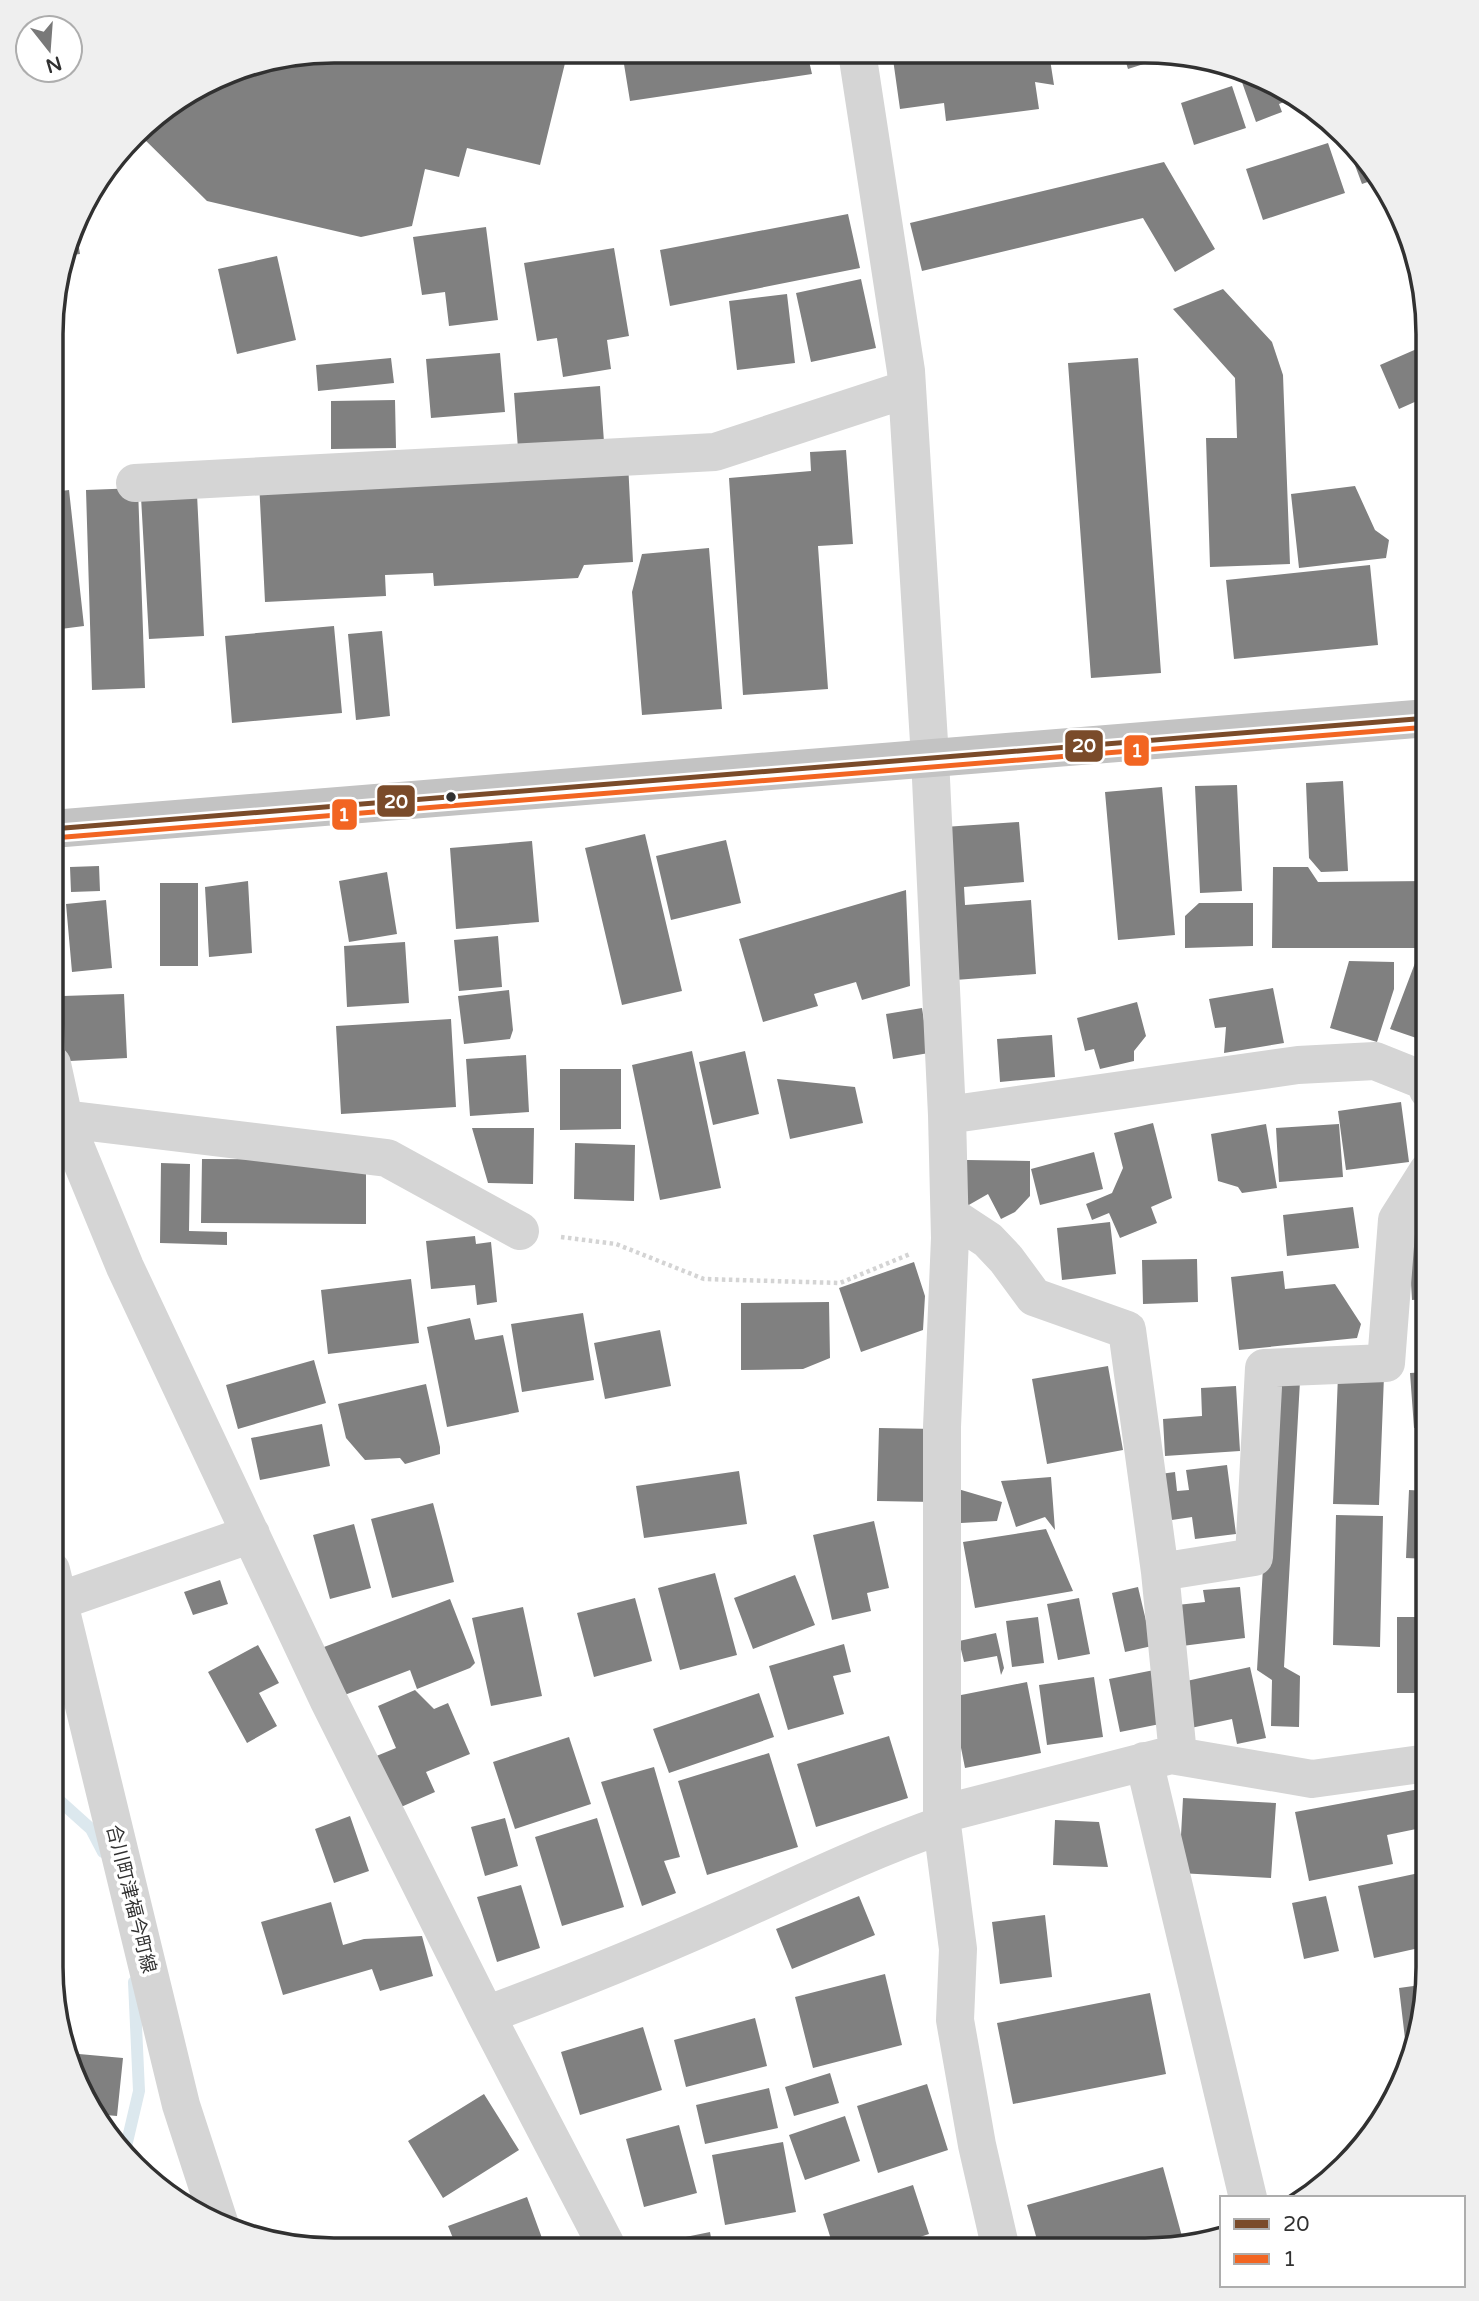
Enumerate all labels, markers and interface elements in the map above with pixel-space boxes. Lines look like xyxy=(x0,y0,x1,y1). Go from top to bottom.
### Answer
north arrow xyxy=(14,14,84,84)
text: N xyxy=(43,52,64,77)
line badge: 20 xyxy=(1064,729,1104,763)
line badge: 1 xyxy=(1123,734,1150,767)
text: 20 xyxy=(1072,735,1096,757)
text: 1 xyxy=(1131,740,1143,762)
line badge: 20 xyxy=(376,784,416,818)
unlabelled marker xyxy=(444,790,458,804)
text: 20 xyxy=(384,791,408,813)
line badge: 1 xyxy=(331,798,358,831)
text: 1 xyxy=(338,804,350,826)
street label: 合川町津福今町線 xyxy=(102,1823,160,1975)
legend xyxy=(1220,2196,1465,2287)
text: 20 xyxy=(1283,2212,1309,2237)
text: 1 xyxy=(1283,2247,1296,2272)

